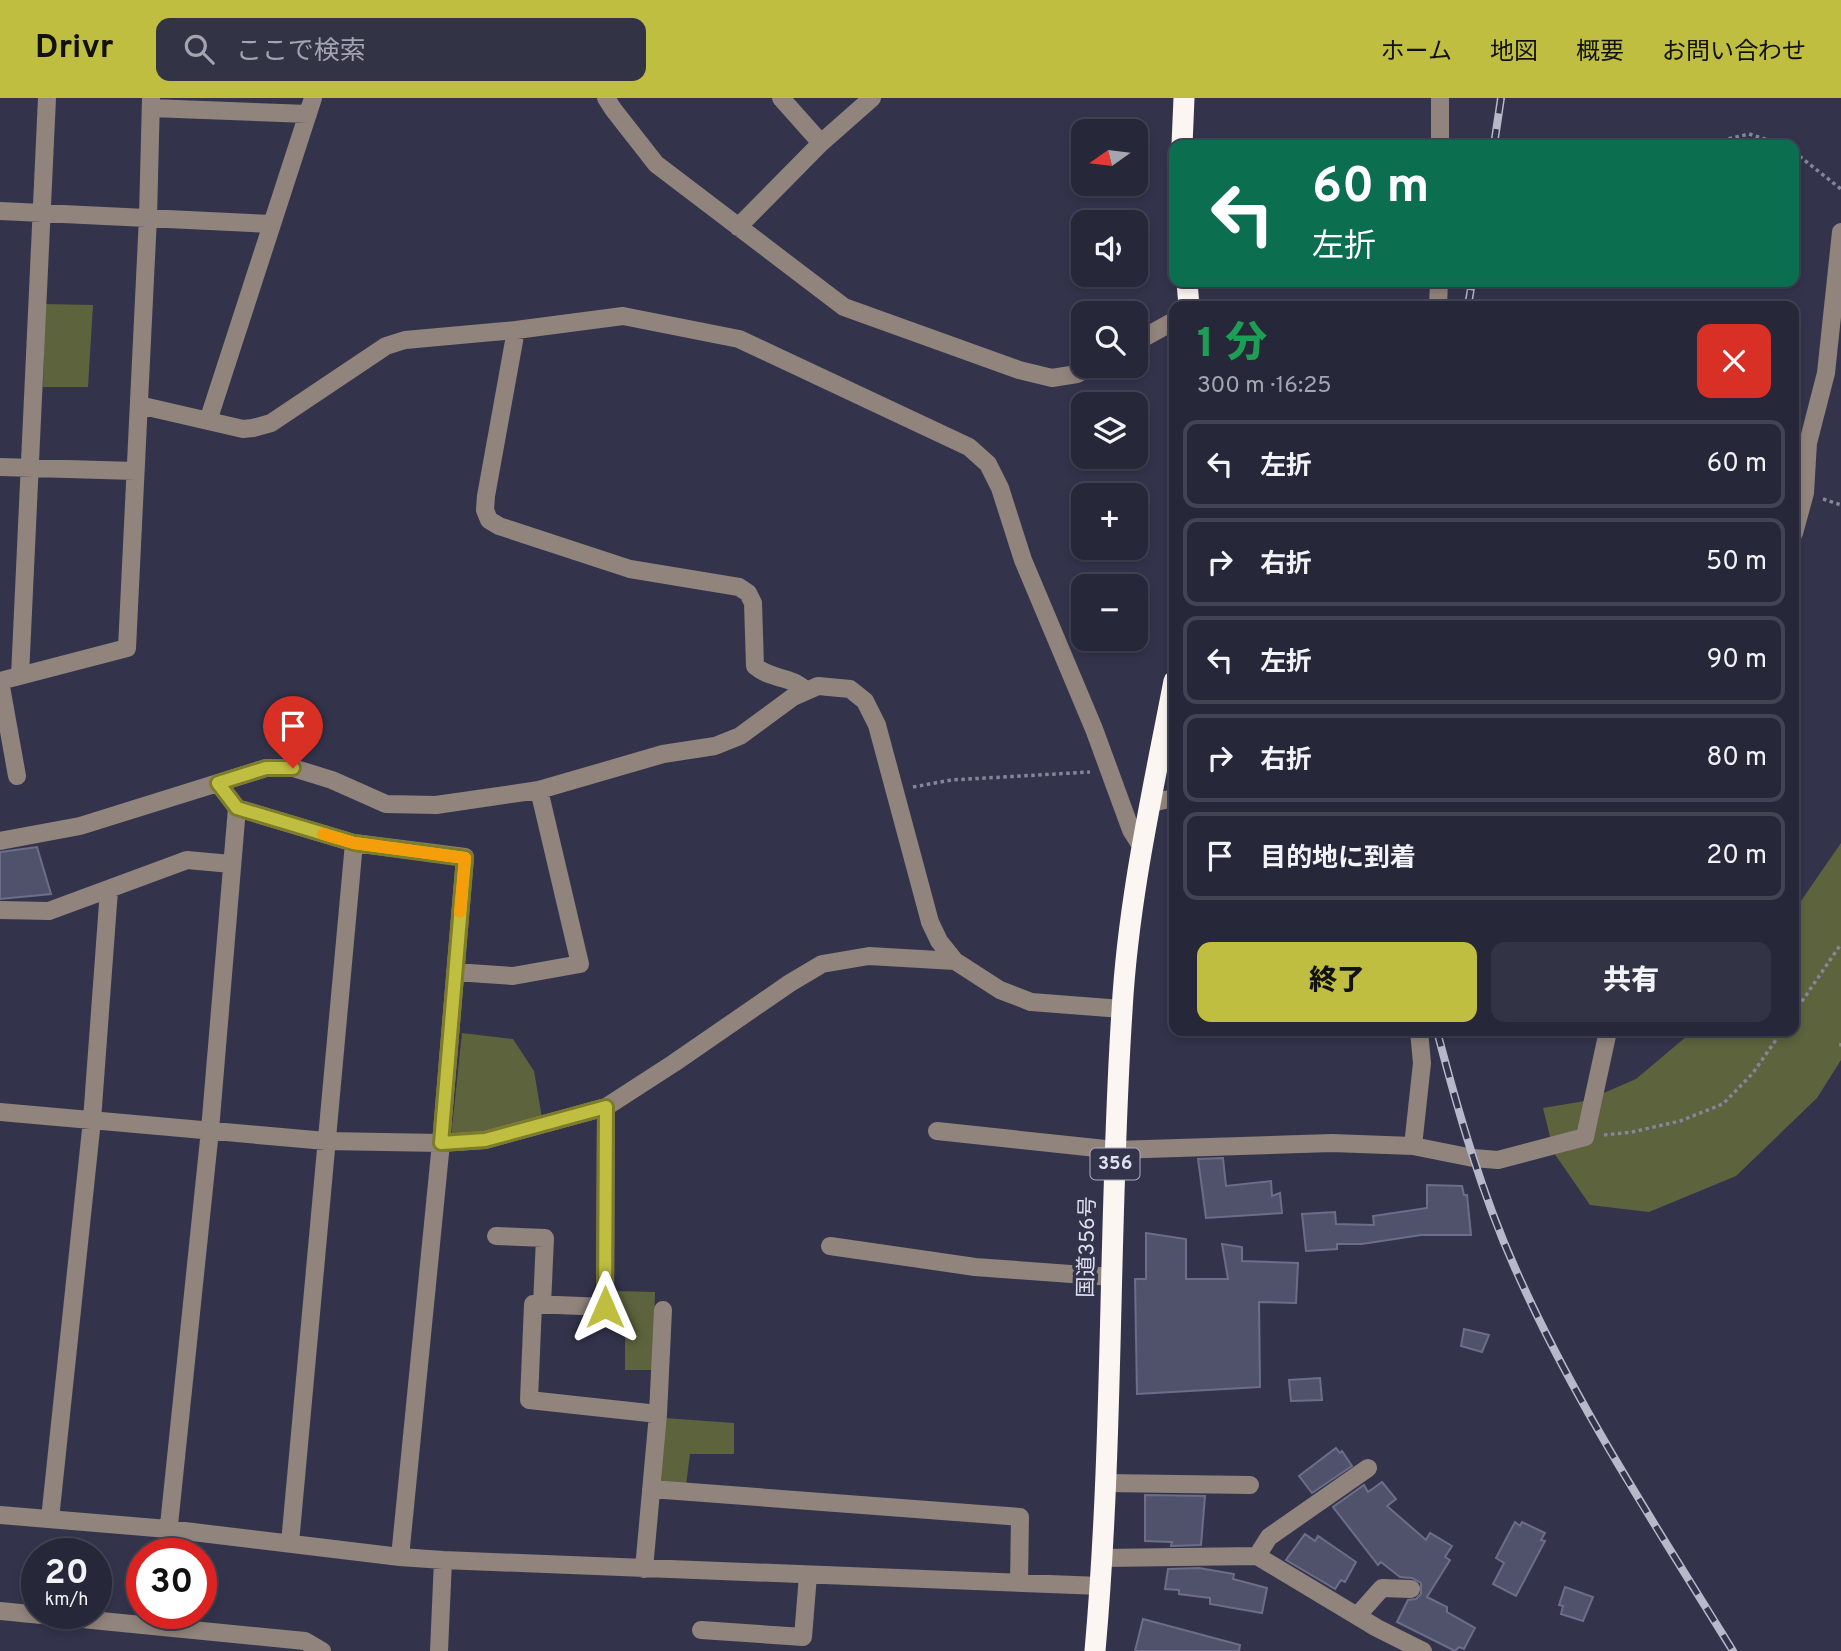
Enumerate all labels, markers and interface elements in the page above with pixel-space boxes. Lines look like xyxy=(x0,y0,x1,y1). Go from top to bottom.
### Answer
search box xyxy=(156,18,646,81)
text: Drivr xyxy=(35,28,114,70)
icon: search xyxy=(180,30,218,68)
text: ここで検索 xyxy=(236,36,366,69)
text: ホーム xyxy=(1381,38,1452,68)
text: 地図 xyxy=(1490,38,1538,68)
text: 概要 xyxy=(1576,38,1624,68)
text: お問い合わせ xyxy=(1662,38,1806,68)
north arrow xyxy=(1071,119,1148,196)
map controls xyxy=(1071,119,1148,651)
text: 60 m xyxy=(1312,158,1430,220)
icon: left xyxy=(1197,168,1288,259)
button: sound xyxy=(1071,210,1148,287)
text: 左折 xyxy=(1312,228,1376,268)
button: search xyxy=(1071,301,1148,378)
text: 1 分 xyxy=(1197,319,1267,372)
button: close xyxy=(1697,324,1771,398)
text: 300 m · 16:25 xyxy=(1197,372,1332,401)
button: layers xyxy=(1071,392,1148,469)
icon: left xyxy=(1201,445,1239,483)
text: 60 m xyxy=(1707,448,1767,481)
text: 左折 xyxy=(1260,451,1312,484)
button: + xyxy=(1071,483,1148,560)
icon: right xyxy=(1201,543,1239,581)
text: 50 m xyxy=(1706,546,1767,579)
text: 右折 xyxy=(1260,549,1312,582)
button: − xyxy=(1071,574,1148,651)
icon: left xyxy=(1201,641,1239,679)
text: 90 m xyxy=(1707,644,1767,677)
text: 左折 xyxy=(1260,647,1312,680)
pin xyxy=(263,696,323,768)
icon: arrive xyxy=(274,707,312,745)
icon: right xyxy=(1201,739,1239,777)
text: 80 m xyxy=(1707,742,1767,775)
text: 右折 xyxy=(1260,745,1312,778)
icon: arrive xyxy=(1201,837,1239,875)
text: 20 m xyxy=(1706,840,1767,873)
text: 目的地に到着 xyxy=(1260,843,1416,876)
button: 終了 xyxy=(1197,942,1477,1022)
button: 共有 xyxy=(1491,942,1771,1022)
road number: 356 xyxy=(1090,1148,1140,1180)
street label: 国道356号 xyxy=(1074,1196,1102,1298)
position arrow xyxy=(568,1270,642,1344)
speed limit sign: 30 xyxy=(126,1538,217,1629)
text: 20 xyxy=(44,1552,89,1596)
text: km/h xyxy=(45,1589,88,1612)

